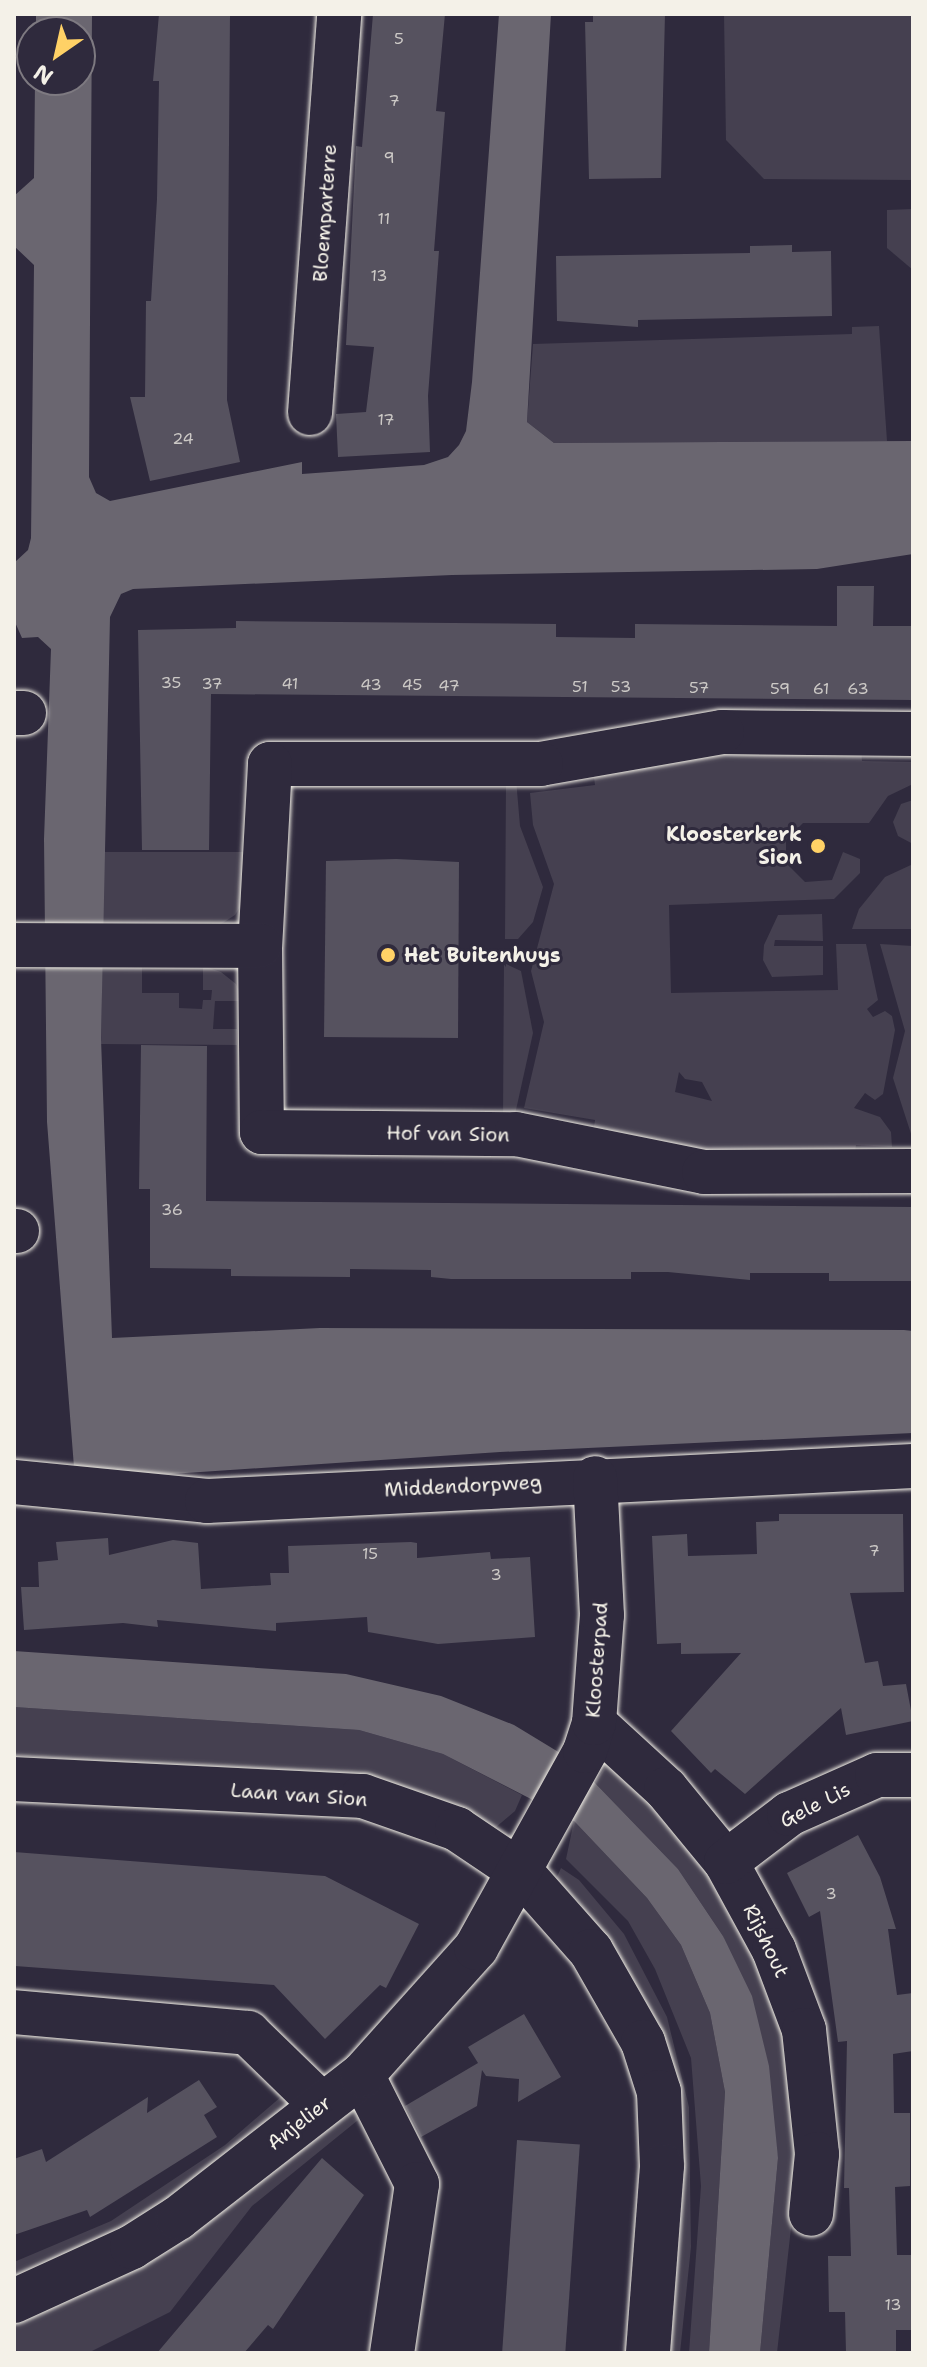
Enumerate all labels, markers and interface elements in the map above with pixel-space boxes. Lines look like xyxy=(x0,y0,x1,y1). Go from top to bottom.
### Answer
north arrow xyxy=(16,16,96,96)
house number: 5 xyxy=(394,29,404,49)
text: N xyxy=(28,58,59,92)
house number: 7 xyxy=(388,91,400,111)
street label: Bloemparterre xyxy=(308,143,342,283)
house number: 9 xyxy=(383,148,395,168)
house number: 11 xyxy=(378,209,390,229)
house number: 13 xyxy=(370,266,388,286)
house number: 17 xyxy=(377,410,395,430)
house number: 24 xyxy=(172,429,194,449)
house number: 35 xyxy=(161,673,181,693)
house number: 37 xyxy=(201,674,223,694)
house number: 41 xyxy=(281,674,299,694)
house number: 43 xyxy=(360,675,382,695)
house number: 45 xyxy=(402,675,422,695)
house number: 47 xyxy=(438,676,460,696)
house number: 51 xyxy=(572,677,588,697)
house number: 53 xyxy=(611,677,631,697)
house number: 57 xyxy=(689,678,709,698)
house number: 59 xyxy=(770,679,790,699)
house number: 61 xyxy=(813,679,829,699)
house number: 63 xyxy=(847,679,869,699)
place label: Kloosterkerk Sion xyxy=(666,822,802,869)
marker: Kloosterkerk Sion xyxy=(809,837,827,855)
place label: Het Buitenhuys xyxy=(404,943,561,967)
marker: Het Buitenhuys xyxy=(379,946,397,964)
street label: Hof van Sion xyxy=(386,1121,510,1147)
house number: 36 xyxy=(161,1200,183,1220)
street label: Middendorpweg xyxy=(384,1470,542,1502)
house number: 7 xyxy=(868,1541,880,1561)
house number: 15 xyxy=(362,1544,378,1564)
house number: 3 xyxy=(490,1565,502,1585)
street label: Kloosterpad xyxy=(581,1601,613,1719)
street label: Gele Lis xyxy=(776,1777,854,1833)
street label: Laan van Sion xyxy=(230,1778,368,1812)
house number: 3 xyxy=(825,1884,837,1904)
street label: Rijshout xyxy=(738,1900,794,1982)
street label: Anjelier xyxy=(262,2091,336,2155)
house number: 13 xyxy=(884,2295,902,2315)

